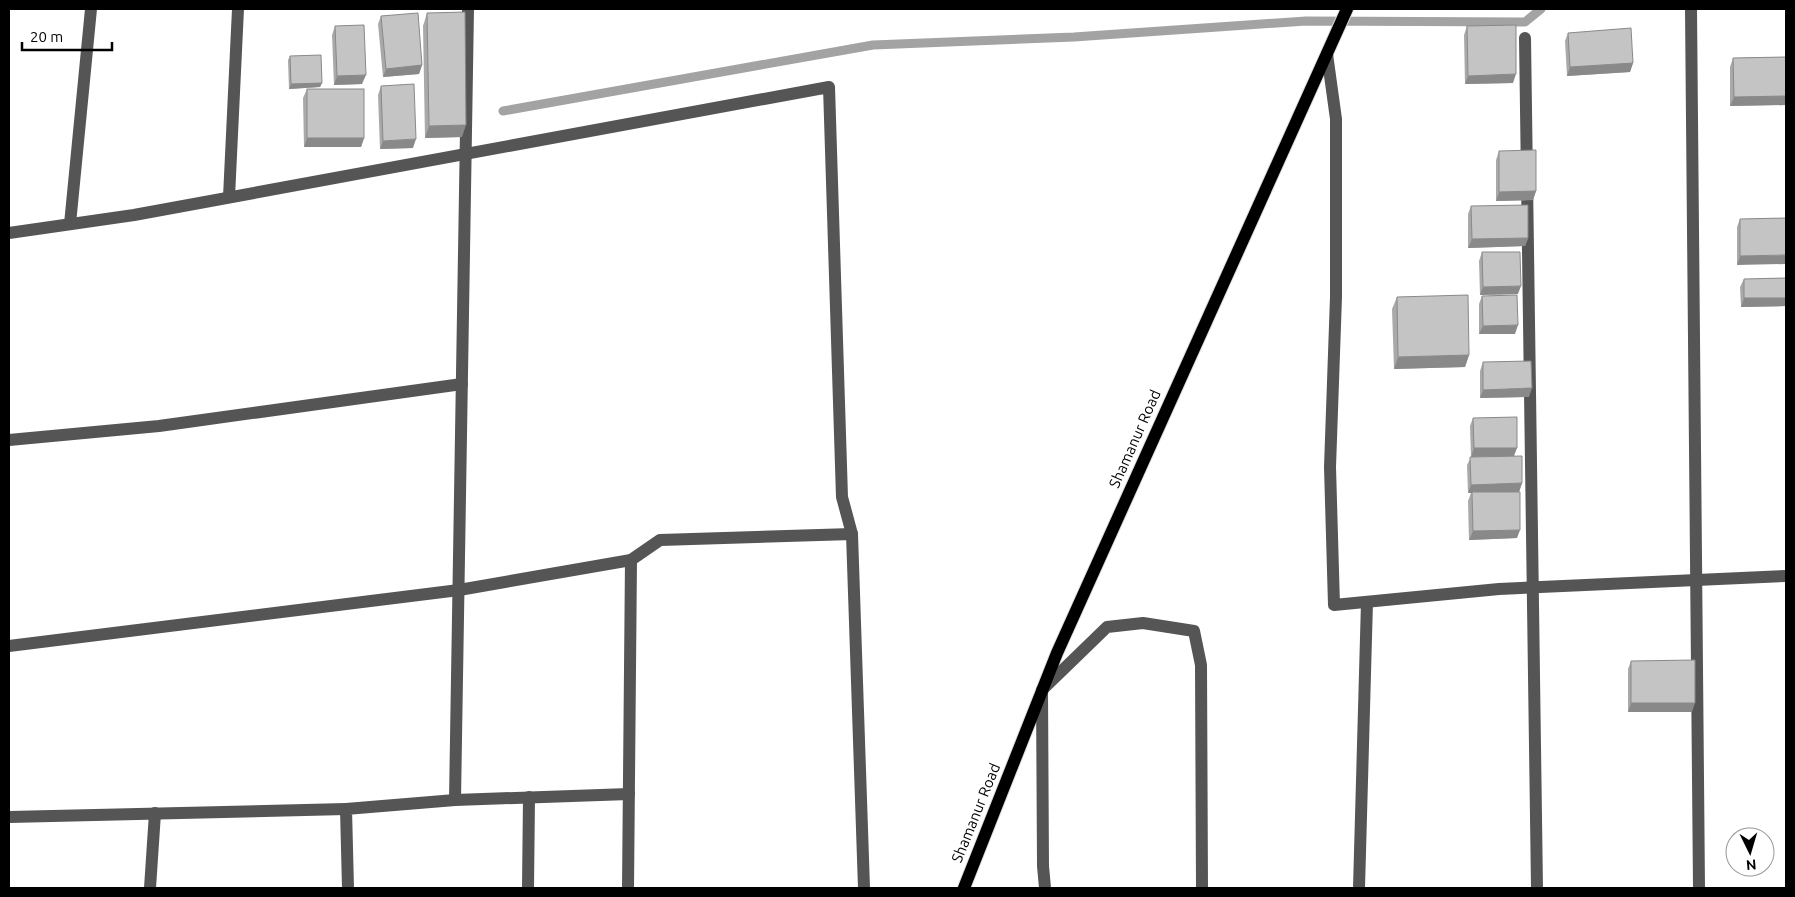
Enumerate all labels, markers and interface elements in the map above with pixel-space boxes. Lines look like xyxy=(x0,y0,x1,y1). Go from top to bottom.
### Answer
scale bar xyxy=(22,20,112,52)
text: 20 m xyxy=(30,28,63,45)
street label: Shamanur Road xyxy=(1105,387,1164,491)
street label: Shamanur Road xyxy=(948,761,1003,865)
north arrow xyxy=(1725,827,1775,877)
text: N xyxy=(1745,857,1757,873)

